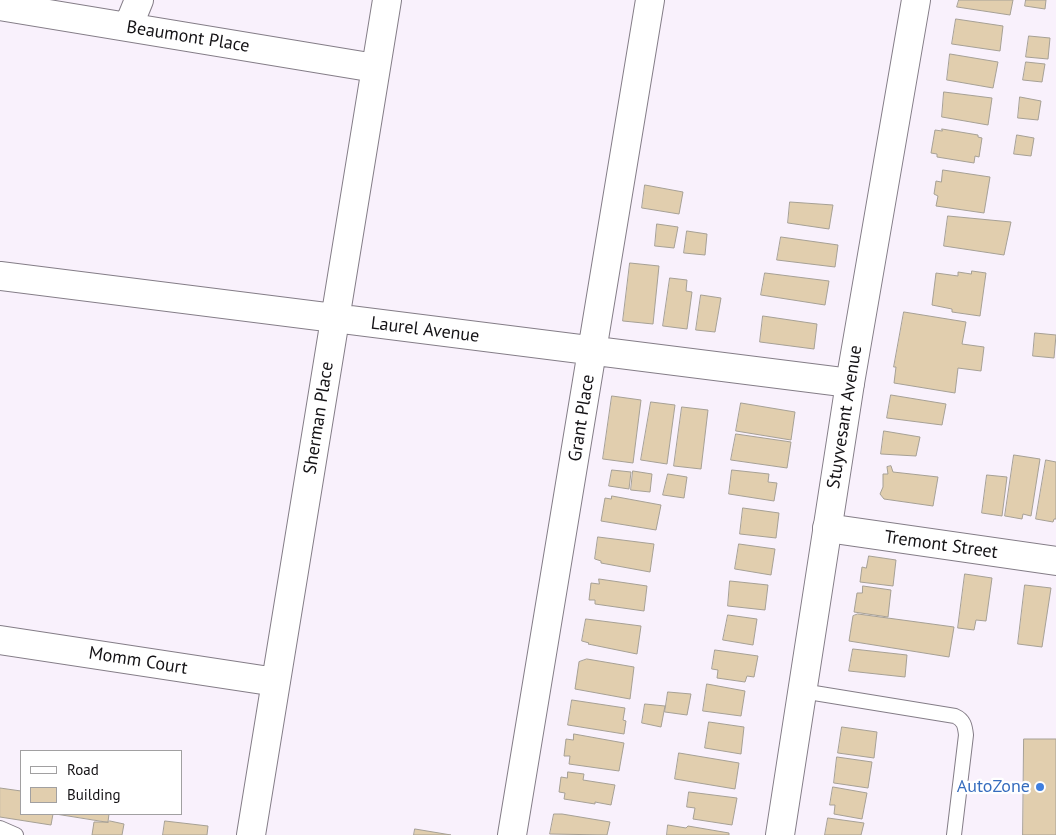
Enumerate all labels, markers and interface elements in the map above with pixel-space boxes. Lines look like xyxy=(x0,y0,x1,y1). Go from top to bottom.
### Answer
street label: Beaumont Place xyxy=(125,17,251,57)
street label: Laurel Avenue xyxy=(370,313,480,347)
street label: Stuyvesant Avenue xyxy=(823,344,867,490)
street label: Sherman Place xyxy=(299,360,339,476)
street label: Grant Place xyxy=(564,373,600,463)
street label: Tremont Street xyxy=(883,526,999,564)
street label: Momm Court xyxy=(87,643,189,679)
legend xyxy=(20,750,182,815)
text: Road xyxy=(67,760,99,779)
place label: AutoZone xyxy=(957,776,1030,798)
marker: AutoZone xyxy=(1034,781,1046,793)
text: Building xyxy=(67,785,121,804)

